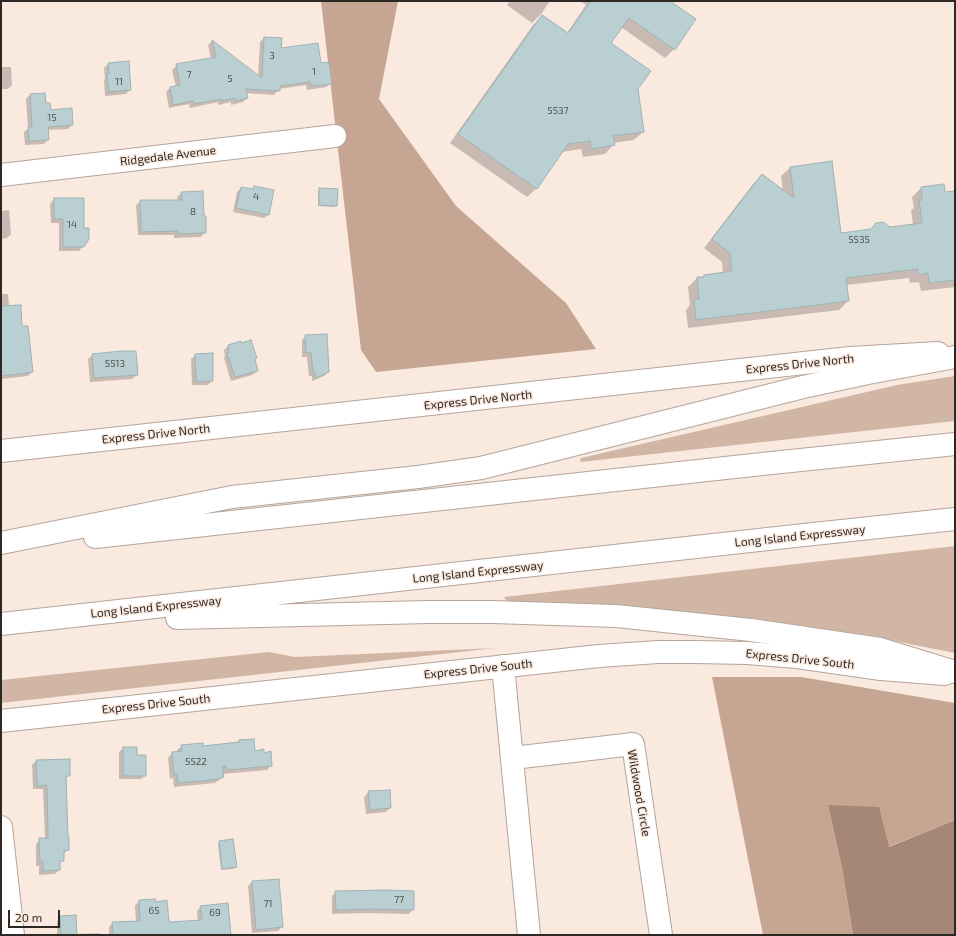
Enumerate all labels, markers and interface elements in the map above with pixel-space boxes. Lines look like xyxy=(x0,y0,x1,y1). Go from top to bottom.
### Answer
house number: 3 xyxy=(269,50,275,62)
house number: 1 xyxy=(312,66,316,78)
house number: 7 xyxy=(186,69,192,81)
house number: 5 xyxy=(227,73,233,85)
house number: 11 xyxy=(115,76,123,88)
house number: 5537 xyxy=(547,105,569,117)
house number: 15 xyxy=(47,112,57,124)
street label: Ridgedale Avenue xyxy=(119,143,217,169)
house number: 4 xyxy=(253,191,259,203)
house number: 8 xyxy=(190,206,196,218)
house number: 14 xyxy=(67,219,77,231)
house number: 5535 xyxy=(848,234,870,246)
street label: Express Drive North xyxy=(745,351,855,377)
house number: 5513 xyxy=(105,358,125,370)
street label: Express Drive North xyxy=(423,387,533,413)
street label: Express Drive North xyxy=(101,421,211,447)
street label: Long Island Expressway xyxy=(734,522,866,550)
street label: Long Island Expressway xyxy=(412,558,544,586)
street label: Long Island Expressway xyxy=(90,593,222,621)
street label: Express Drive South xyxy=(745,646,855,672)
street label: Express Drive South xyxy=(423,656,533,682)
street label: Express Drive South xyxy=(101,691,211,717)
street label: Wildwood Circle xyxy=(624,748,654,838)
house number: 5522 xyxy=(185,756,207,768)
house number: 77 xyxy=(394,894,404,906)
house number: 71 xyxy=(263,898,273,910)
scale bar xyxy=(10,902,62,928)
house number: 65 xyxy=(148,905,160,917)
house number: 69 xyxy=(209,907,221,919)
text: 20 m xyxy=(15,910,42,924)

